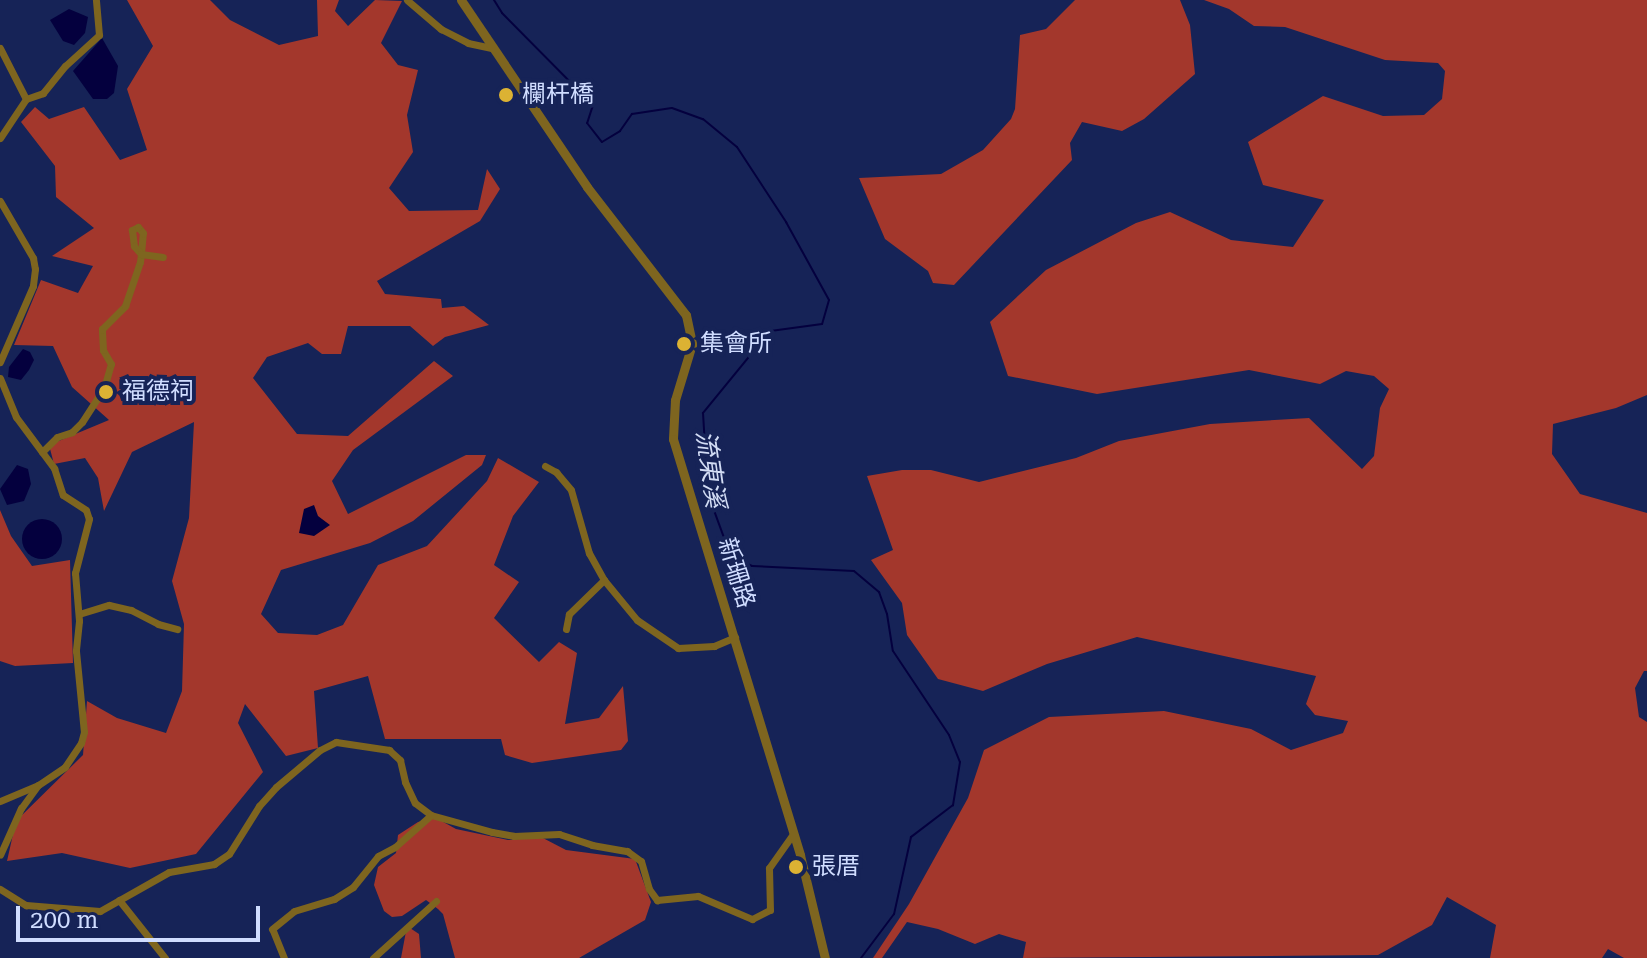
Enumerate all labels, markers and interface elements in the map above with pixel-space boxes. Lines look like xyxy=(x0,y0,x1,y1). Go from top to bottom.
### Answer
place label: 欄杆橋 xyxy=(522,81,594,109)
marker: 欄杆橋 xyxy=(497,86,515,104)
place label: 集會所 xyxy=(700,330,772,358)
marker: 集會所 xyxy=(675,335,693,353)
place label: 福德祠 xyxy=(122,378,194,406)
marker: 福德祠 xyxy=(97,383,115,401)
water label: 流東溪 xyxy=(689,428,731,510)
street label: 新珊路 xyxy=(712,534,760,612)
place label: 張厝 xyxy=(812,853,860,881)
marker: 張厝 xyxy=(787,858,805,876)
scale bar xyxy=(20,890,264,940)
text: 200 m xyxy=(30,906,98,934)

